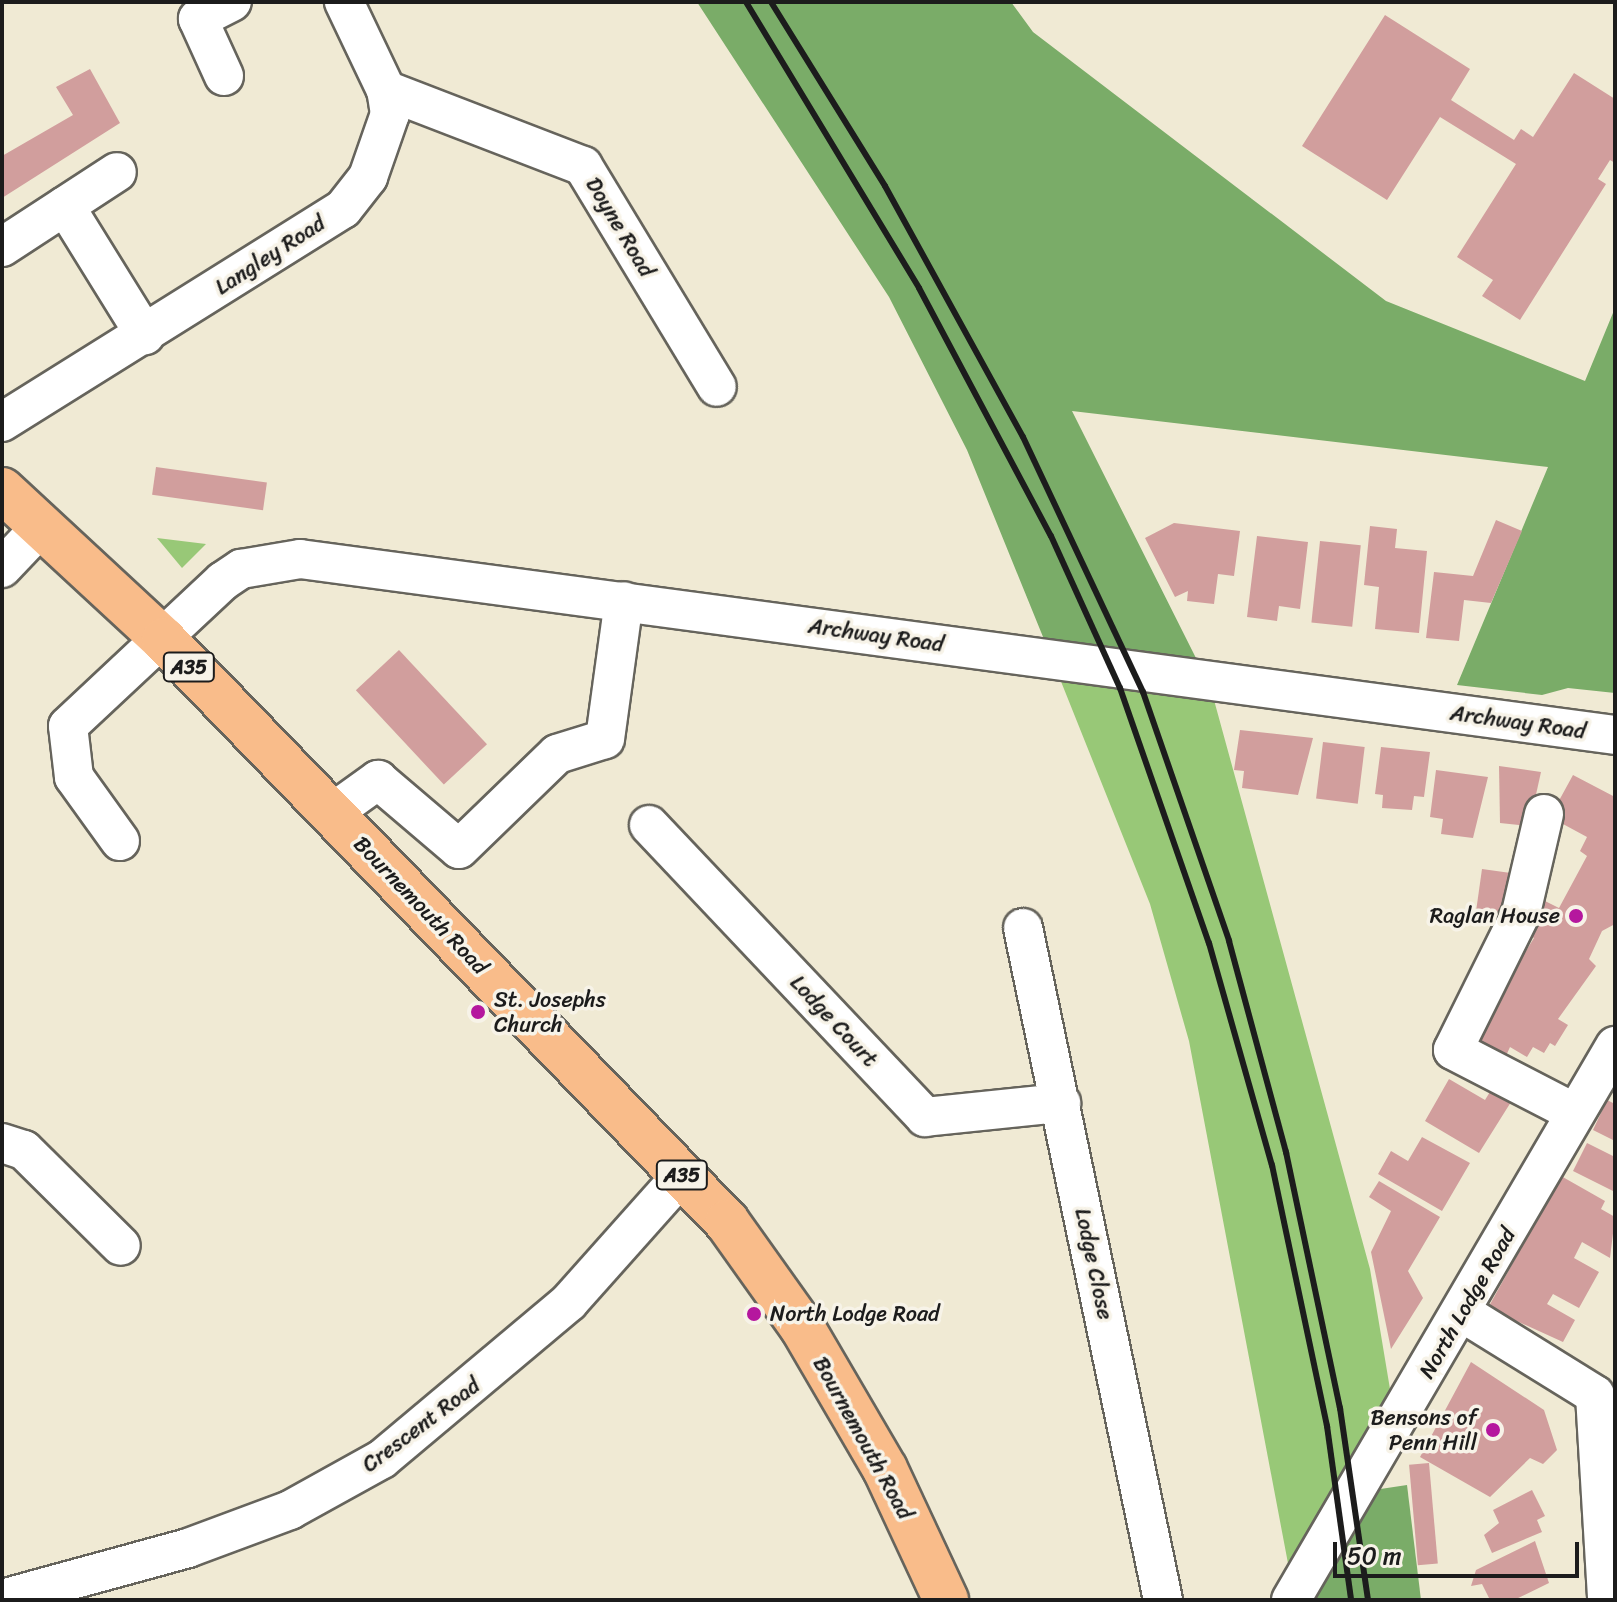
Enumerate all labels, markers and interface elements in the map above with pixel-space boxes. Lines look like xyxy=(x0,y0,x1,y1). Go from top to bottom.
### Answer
street label: Doyne Road xyxy=(580,172,660,282)
street label: Langley Road xyxy=(210,210,330,300)
street label: Archway Road xyxy=(807,612,945,658)
road number: A35 xyxy=(161,651,217,683)
street label: Archway Road xyxy=(1449,699,1587,745)
street label: Bournemouth Road xyxy=(348,830,494,980)
place label: Raglan House xyxy=(1430,903,1560,929)
marker: Raglan House xyxy=(1567,907,1585,925)
street label: Lodge Court xyxy=(785,969,883,1073)
place label: St. Josephs Church xyxy=(494,986,606,1038)
marker: St. Josephs Church xyxy=(469,1003,487,1021)
road number: A35 xyxy=(654,1159,710,1191)
street label: Lodge Close xyxy=(1069,1206,1119,1322)
street label: North Lodge Road xyxy=(1413,1223,1521,1383)
place label: North Lodge Road xyxy=(770,1301,941,1327)
marker: North Lodge Road xyxy=(745,1305,763,1323)
street label: Bournemouth Road xyxy=(807,1352,919,1524)
street label: Crescent Road xyxy=(357,1372,485,1478)
place label: Bensons of Penn Hill xyxy=(1370,1404,1477,1456)
marker: Bensons of Penn Hill xyxy=(1484,1421,1502,1439)
scale bar xyxy=(1337,1526,1583,1576)
text: 50 m xyxy=(1347,1535,1402,1577)

